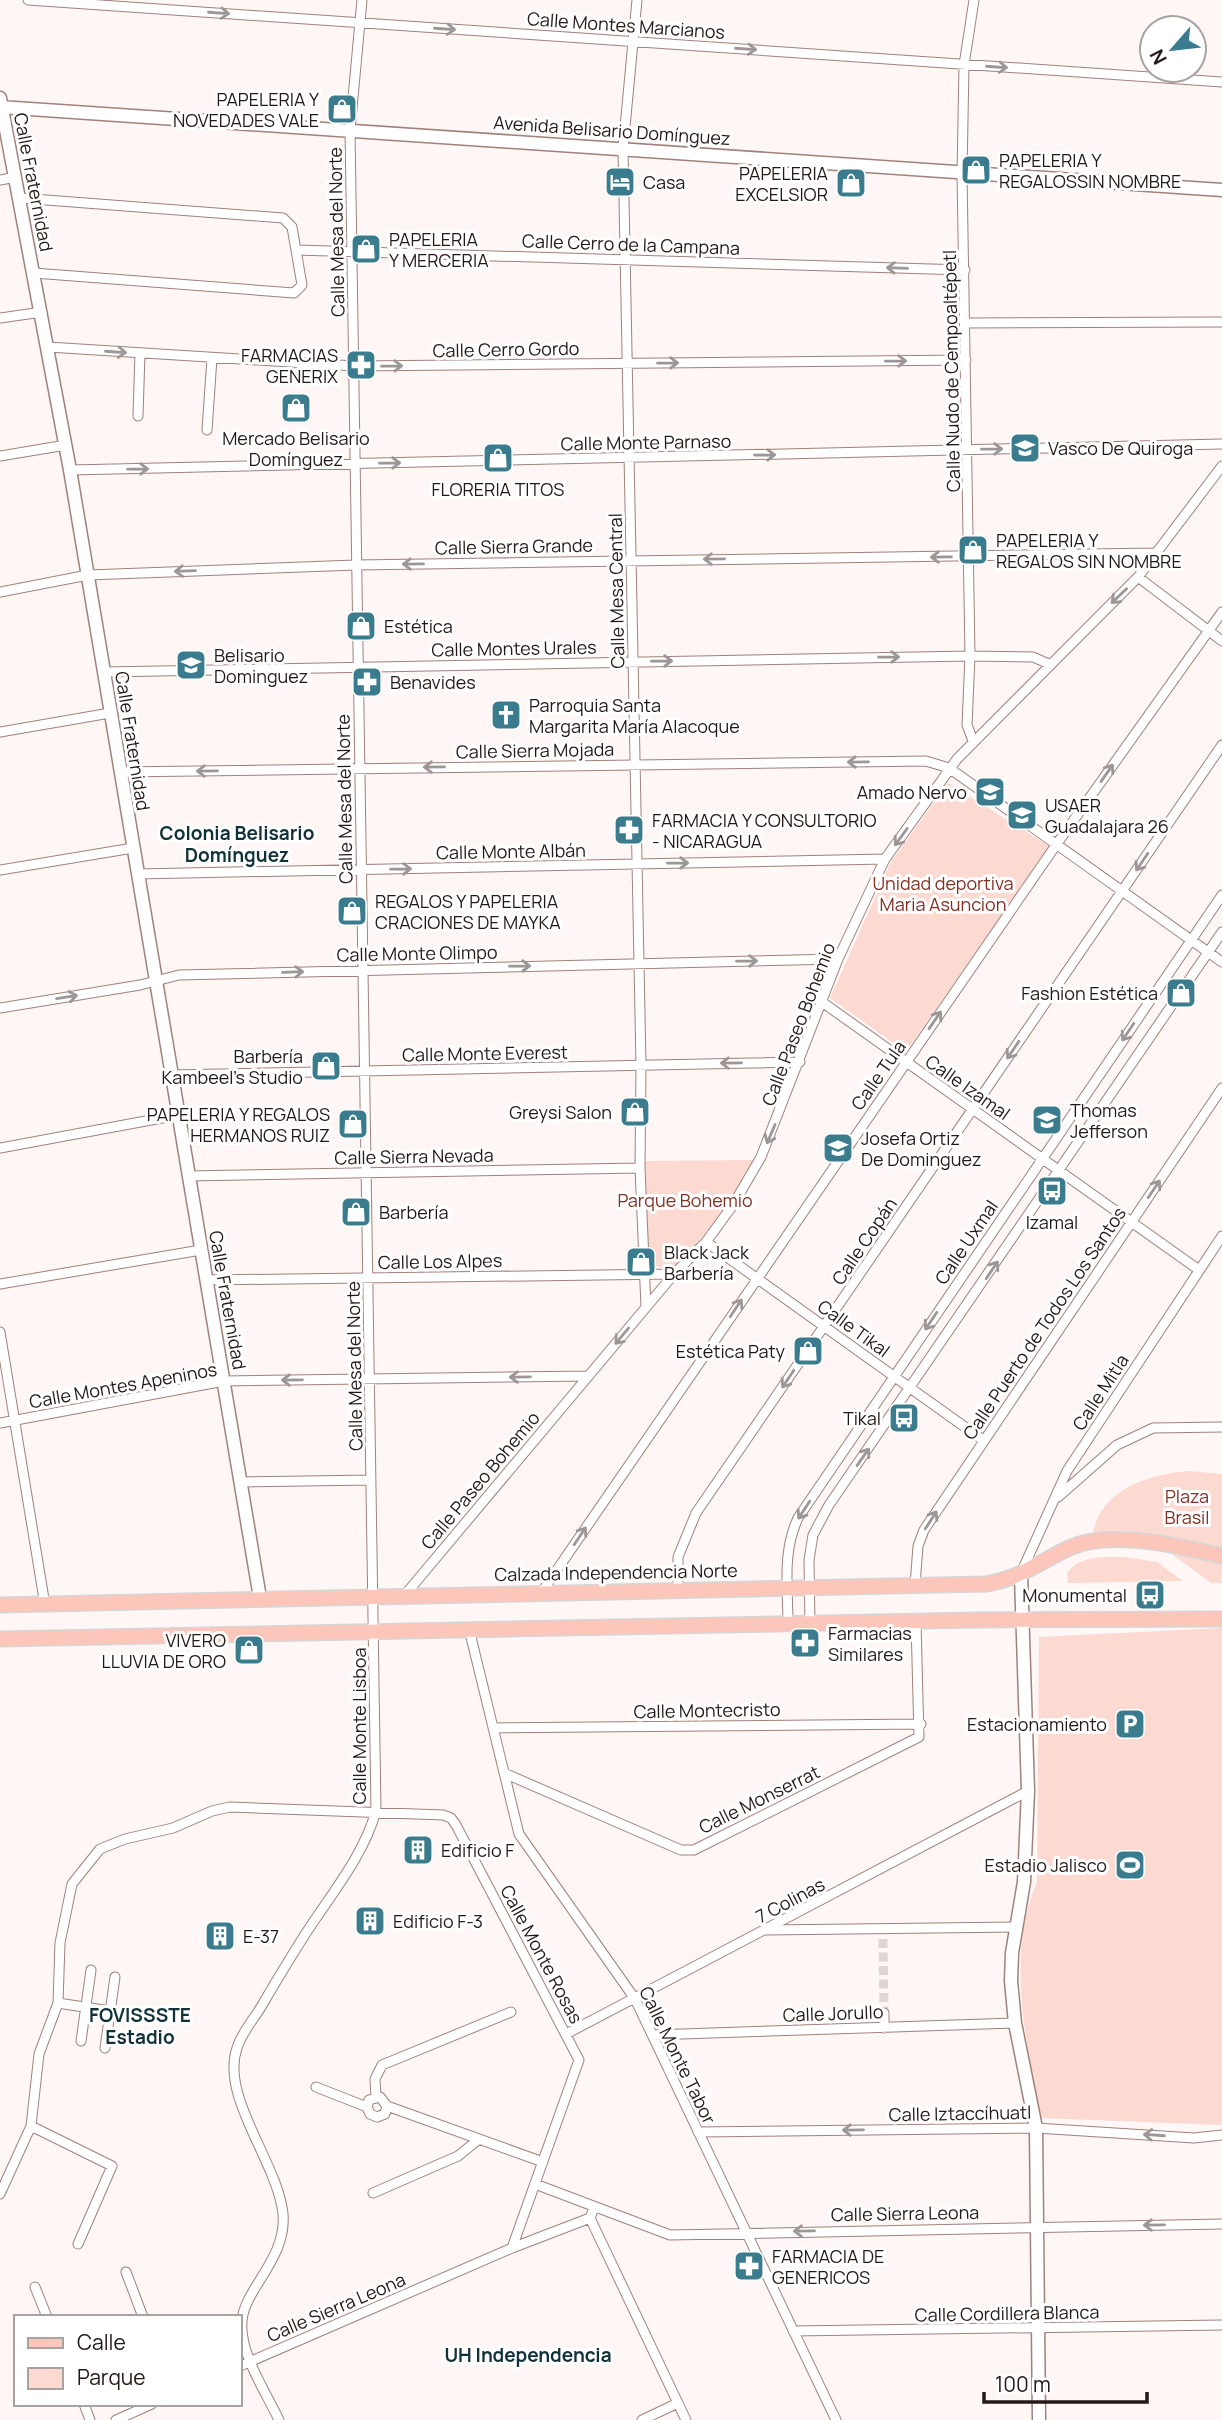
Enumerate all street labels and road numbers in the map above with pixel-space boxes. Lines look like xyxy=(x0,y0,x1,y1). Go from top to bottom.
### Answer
street label: Calle Montes Marcianos xyxy=(526,6,726,44)
street label: Avenida Belisario Domínguez xyxy=(493,110,731,150)
street label: Calle Fraternidad xyxy=(9,111,59,253)
street label: Calle Mesa del Norte xyxy=(323,147,349,317)
street label: Calle Cerro de la Campana xyxy=(522,228,740,260)
street label: Calle Nudo de Cempoaltépetl xyxy=(937,250,965,492)
street label: Calle Cerro Gordo xyxy=(432,336,580,362)
street label: Calle Monte Parnaso xyxy=(561,429,731,455)
street label: Calle Mesa Central xyxy=(603,513,629,669)
street label: Calle Sierra Grande xyxy=(435,533,593,559)
street label: Calle Montes Urales xyxy=(431,635,597,661)
street label: Calle Fraternidad xyxy=(110,670,156,812)
street label: Calle Mesa del Norte xyxy=(331,714,357,884)
street label: Calle Sierra Mojada xyxy=(456,737,614,763)
street label: Calle Monte Albán xyxy=(436,838,586,864)
street label: Calle Paseo Bohemio xyxy=(756,939,840,1109)
street label: Calle Monte Olimpo xyxy=(336,940,498,966)
street label: Calle Tula xyxy=(845,1035,911,1115)
street label: Calle Monte Everest xyxy=(402,1040,568,1066)
street label: Calle Izamal xyxy=(921,1049,1015,1125)
street label: Calle Sierra Nevada xyxy=(334,1143,494,1169)
street label: Calle Copán xyxy=(826,1193,902,1289)
street label: Calle Uxmal xyxy=(929,1195,1003,1289)
street label: Calle Puerto de Todos Los Santos xyxy=(957,1202,1131,1444)
street label: Calle Fraternidad xyxy=(204,1229,252,1371)
street label: Calle Los Alpes xyxy=(378,1248,502,1274)
street label: Calle Mesa del Norte xyxy=(341,1281,367,1451)
street label: Calle Tikal xyxy=(813,1294,895,1362)
street label: Calle Mitla xyxy=(1066,1349,1134,1435)
street label: Calle Montes Apeninos xyxy=(27,1357,219,1413)
street label: Calle Paseo Bohemio xyxy=(415,1406,545,1554)
street label: Calzada Independencia Norte xyxy=(494,1558,738,1586)
street label: Calle Monte Lisboa xyxy=(347,1648,371,1805)
street label: Calle Montecristo xyxy=(633,1697,781,1723)
street label: Calle Monserrat xyxy=(695,1759,823,1839)
street label: 7 Colinas xyxy=(751,1872,829,1928)
street label: Calle Monte Rosas xyxy=(495,1881,589,2027)
street label: Calle Monte Tabor xyxy=(634,1982,722,2128)
street label: Calle Jorullo xyxy=(782,1999,884,2027)
street label: Calle Iztaccíhuatl xyxy=(888,2100,1032,2126)
street label: Calle Sierra Leona xyxy=(831,2200,979,2226)
street label: Calle Sierra Leona xyxy=(263,2267,409,2347)
street label: Calle Cordillera Blanca xyxy=(915,2299,1099,2327)

